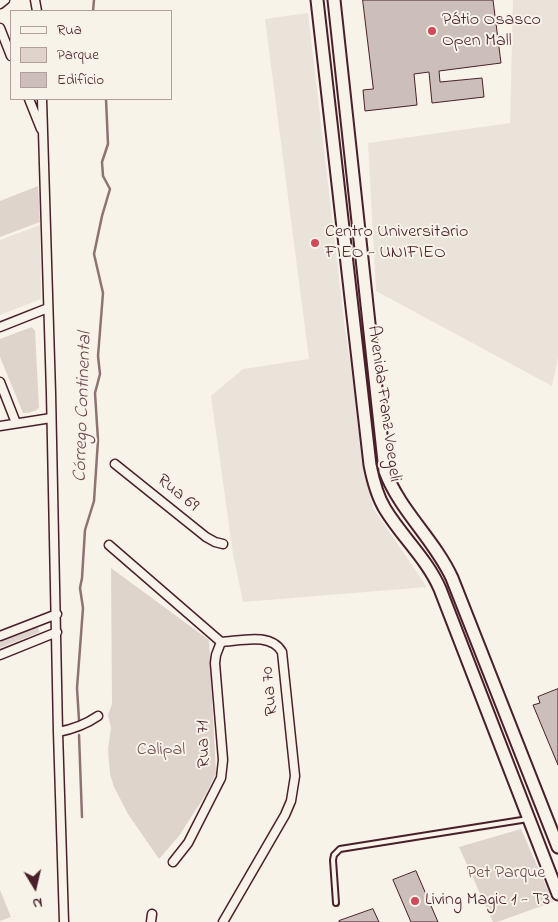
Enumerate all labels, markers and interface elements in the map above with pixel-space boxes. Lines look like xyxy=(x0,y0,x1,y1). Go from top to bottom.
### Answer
legend xyxy=(10,10,172,100)
place label: Pátio Osasco Open Mall xyxy=(442,10,541,52)
text: Rua xyxy=(57,19,82,41)
marker: Pátio Osasco Open Mall xyxy=(426,25,438,37)
text: Parque xyxy=(57,44,99,66)
text: Edifício xyxy=(57,69,104,91)
place label: Centro Universitario FIEO - UNIFIEO xyxy=(325,222,468,264)
marker: Centro Universitario FIEO - UNIFIEO xyxy=(309,237,321,249)
street label: Avenida Franz Voegeli xyxy=(361,324,405,484)
water label: Córrego Continental xyxy=(70,331,98,483)
street label: Rua 69 xyxy=(152,471,202,517)
street label: Rua 70 xyxy=(258,665,284,717)
street label: Rua 71 xyxy=(193,720,217,768)
park label: Calipal xyxy=(137,740,185,762)
north arrow xyxy=(10,862,60,912)
park label: Pet Parque xyxy=(467,863,545,885)
place label: Living Magic 1 - T3 xyxy=(425,890,550,912)
text: N xyxy=(31,891,44,913)
marker: Living Magic 1 - T3 xyxy=(409,895,421,907)

